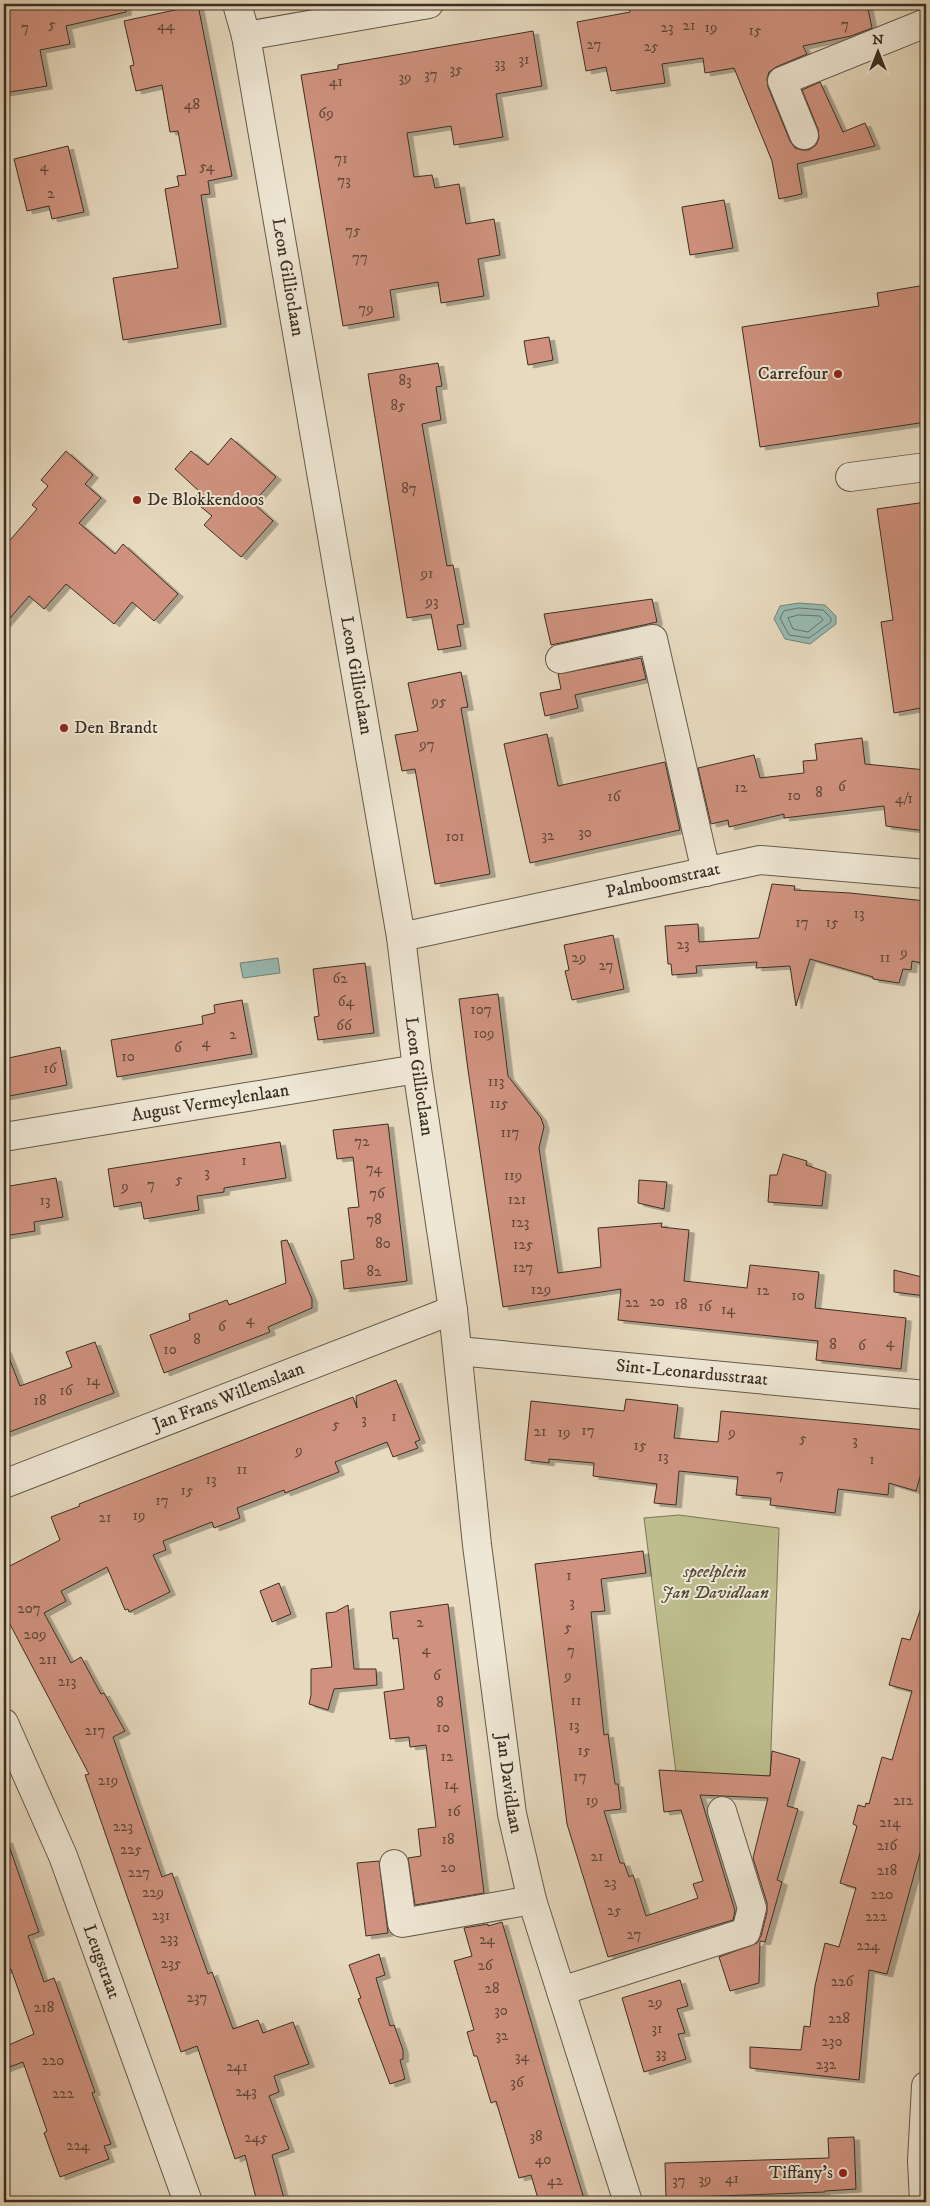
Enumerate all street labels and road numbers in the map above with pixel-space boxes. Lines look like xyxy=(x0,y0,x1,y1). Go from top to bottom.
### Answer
street label: Leon Gilliotlaan xyxy=(266,216,309,339)
street label: Leon Gilliotlaan xyxy=(335,614,377,737)
street label: Palmboomstraat xyxy=(604,858,722,904)
street label: Leon Gilliotlaan xyxy=(400,1016,438,1138)
street label: August Vermeylenlaan xyxy=(130,1079,291,1127)
street label: Sint-Leonardusstraat xyxy=(615,1355,769,1391)
street label: Jan Frans Willemslaan xyxy=(148,1357,308,1437)
street label: Jan Davidlaan xyxy=(490,1730,527,1836)
street label: Leugstraat xyxy=(78,1922,125,2002)

